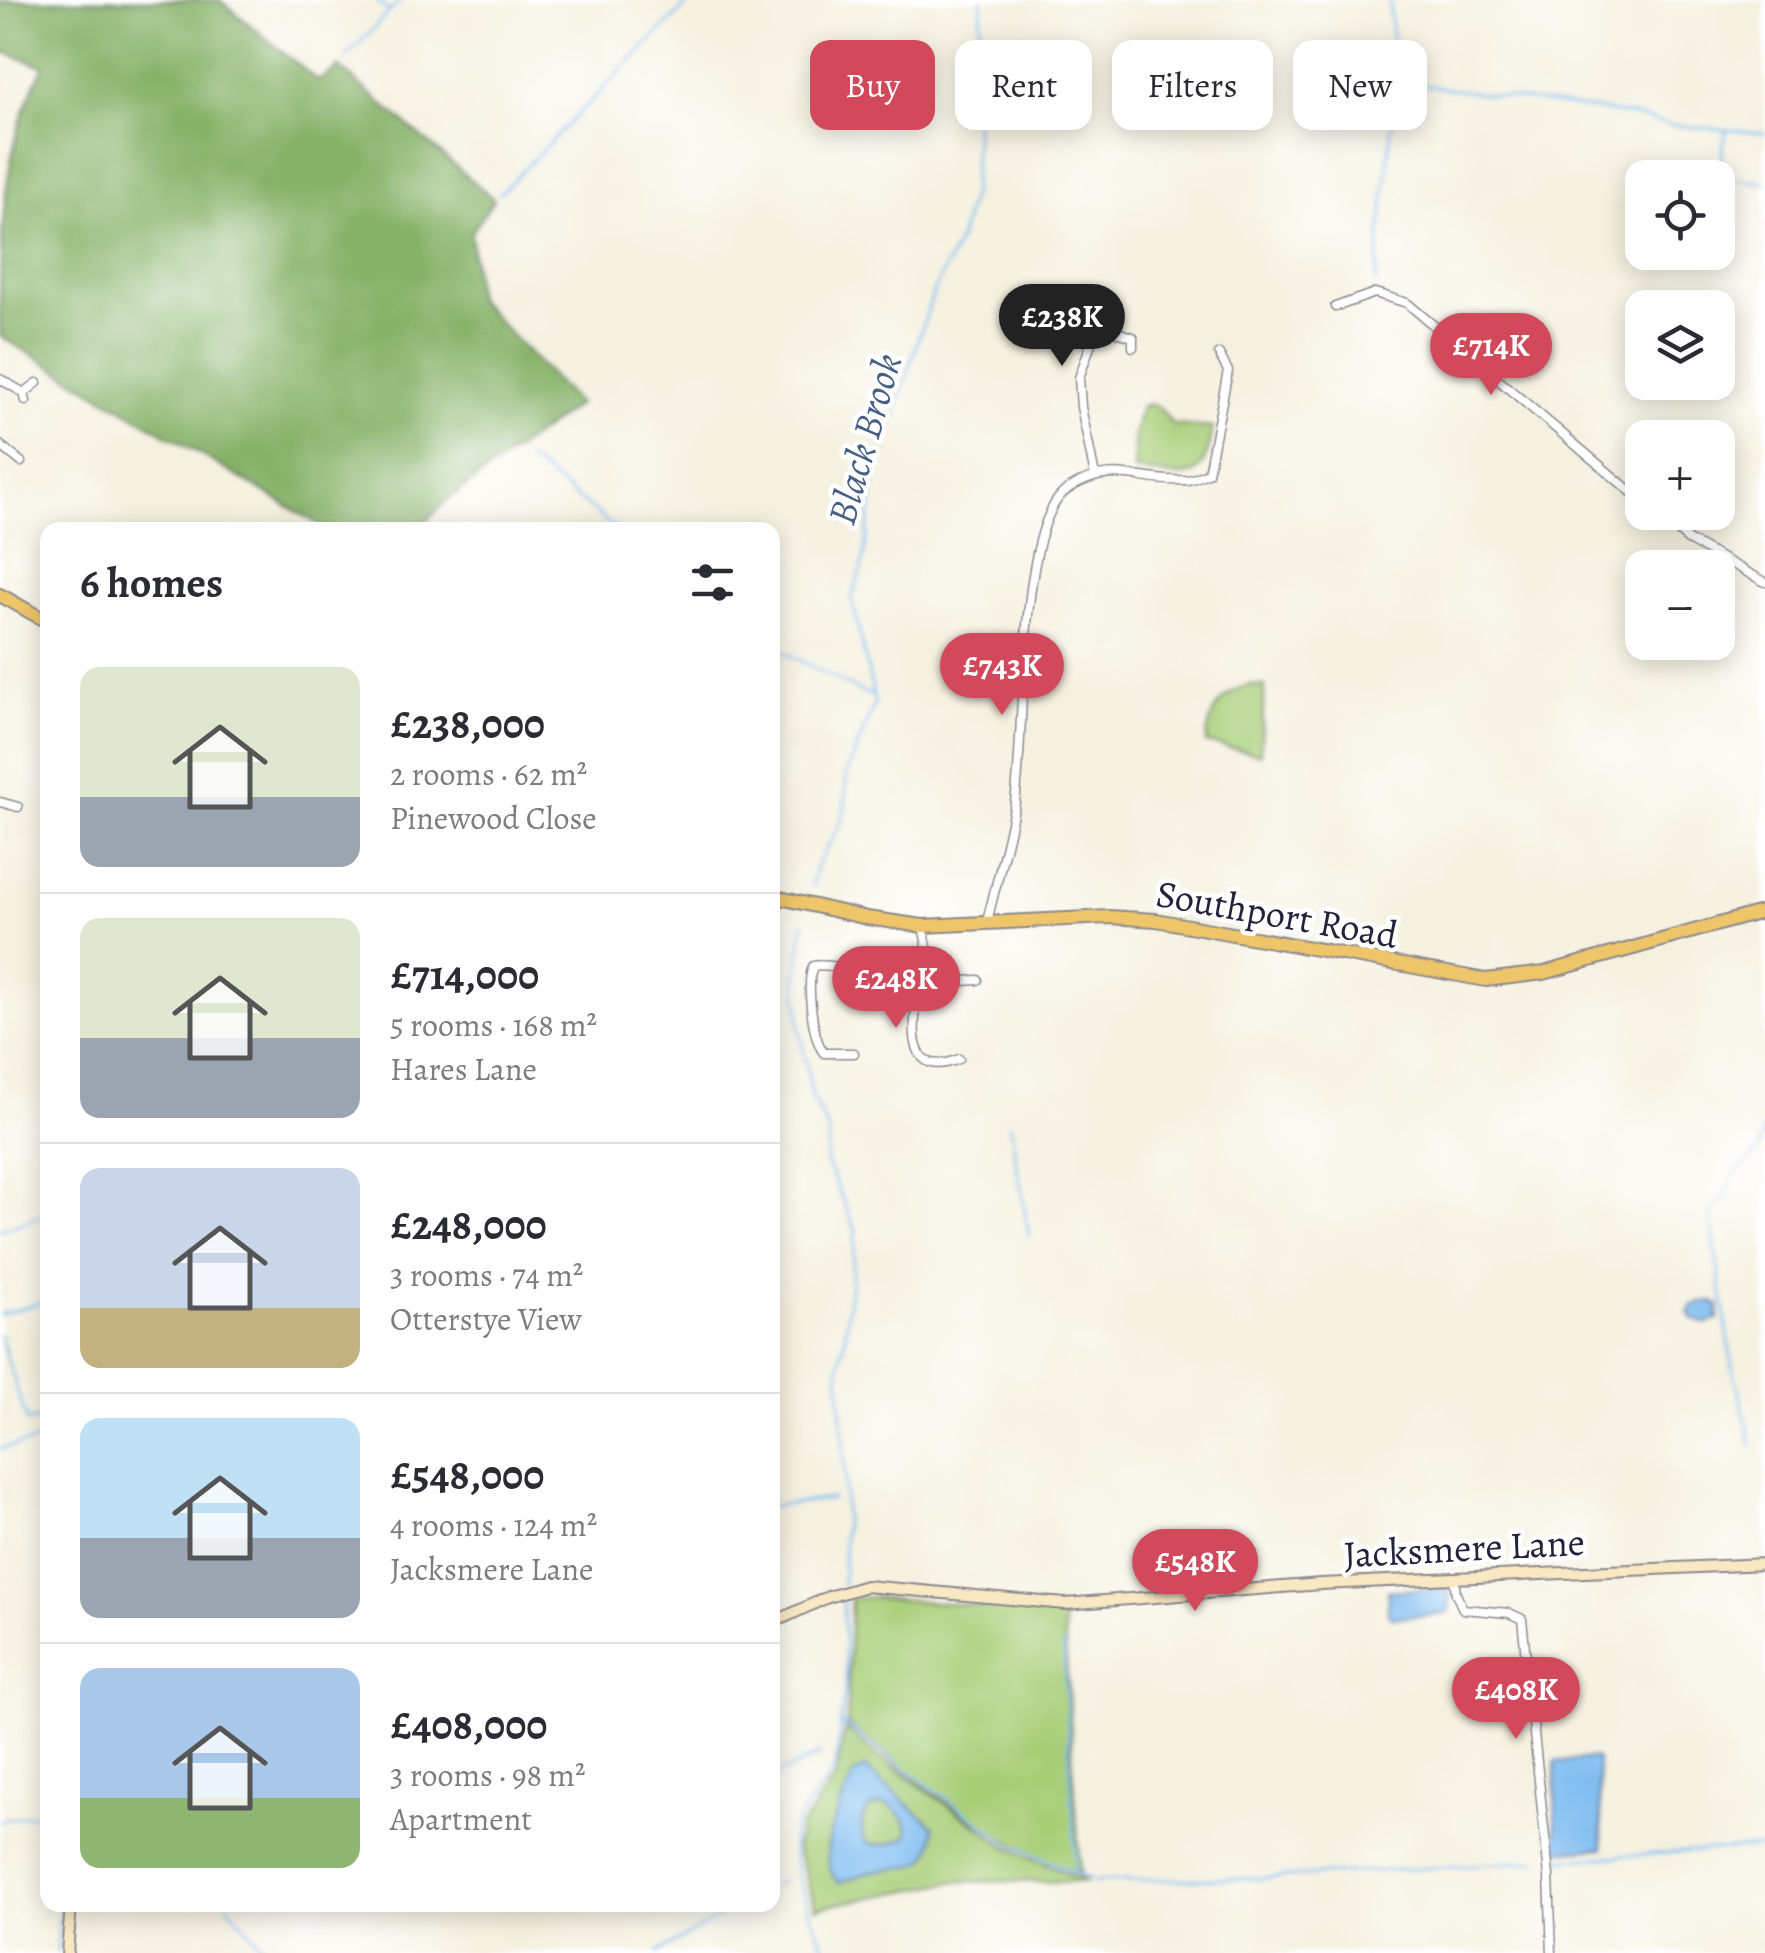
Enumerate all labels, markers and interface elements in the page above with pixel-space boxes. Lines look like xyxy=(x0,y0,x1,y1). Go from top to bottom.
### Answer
chip: Buy xyxy=(810,40,935,130)
chip: Rent xyxy=(955,40,1092,130)
chip: Filters xyxy=(1112,40,1273,130)
chip: New xyxy=(1293,40,1427,130)
map controls xyxy=(1625,160,1735,660)
button: locate xyxy=(1625,160,1735,270)
pin: £238K xyxy=(992,284,1132,369)
button: layers xyxy=(1625,290,1735,400)
text: £238K xyxy=(1021,294,1103,338)
pin: £714K xyxy=(1421,313,1561,398)
text: £714K xyxy=(1452,323,1530,367)
water label: Black Brook xyxy=(814,347,915,531)
button: + xyxy=(1625,420,1735,530)
button: − xyxy=(1625,550,1735,660)
text: 6 homes xyxy=(80,554,223,611)
icon: filters xyxy=(685,555,740,610)
pin: £743K xyxy=(932,633,1072,718)
text: £743K xyxy=(962,643,1042,687)
text: £238,000 xyxy=(390,695,545,752)
icon: home xyxy=(160,707,280,827)
text: 2 rooms · 62 m² xyxy=(390,752,587,796)
text: Pinewood Close xyxy=(390,796,597,840)
street label: Southport Road xyxy=(1152,867,1402,961)
text: £714,000 xyxy=(390,946,539,1003)
pin: £248K xyxy=(826,946,966,1031)
text: £248K xyxy=(854,956,938,1000)
icon: home xyxy=(160,958,280,1078)
text: 5 rooms · 168 m² xyxy=(390,1003,597,1047)
text: Hares Lane xyxy=(390,1047,537,1091)
text: £248,000 xyxy=(390,1196,547,1253)
icon: home xyxy=(160,1208,280,1328)
text: 3 rooms · 74 m² xyxy=(390,1253,583,1297)
text: Otterstye View xyxy=(390,1297,582,1341)
text: £548,000 xyxy=(390,1446,544,1503)
icon: home xyxy=(160,1458,280,1578)
text: 4 rooms · 124 m² xyxy=(390,1503,597,1547)
street label: Jacksmere Lane xyxy=(1342,1516,1586,1580)
pin: £548K xyxy=(1125,1529,1265,1614)
text: £548K xyxy=(1154,1539,1236,1583)
text: Jacksmere Lane xyxy=(390,1547,593,1591)
pin: £408K xyxy=(1446,1657,1586,1742)
text: £408K xyxy=(1474,1667,1558,1711)
text: £408,000 xyxy=(390,1696,548,1753)
icon: home xyxy=(160,1708,280,1828)
text: 3 rooms · 98 m² xyxy=(390,1753,586,1797)
text: Apartment xyxy=(390,1797,532,1841)

